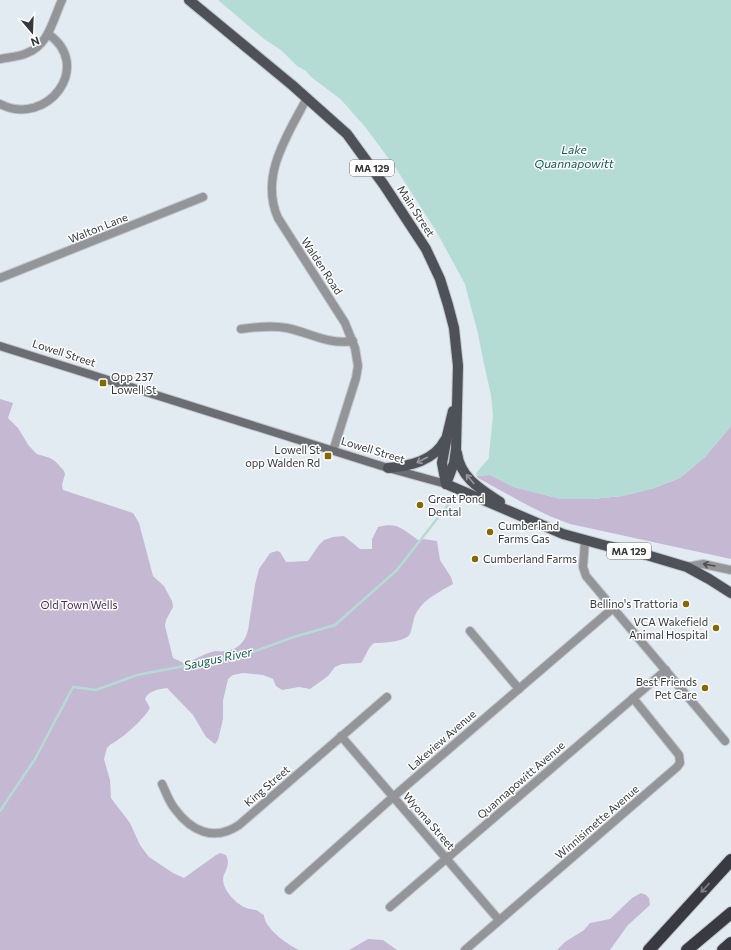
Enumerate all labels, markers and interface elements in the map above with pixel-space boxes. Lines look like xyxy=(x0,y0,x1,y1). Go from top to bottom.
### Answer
north arrow xyxy=(12,12,52,52)
text: N xyxy=(29,34,41,49)
water label: Lake Quannapowitt xyxy=(534,142,615,170)
road number: MA 129 xyxy=(350,160,394,176)
street label: Main Street xyxy=(395,183,438,239)
street label: Walton Lane xyxy=(66,210,130,245)
street label: Walden Road xyxy=(299,235,346,297)
street label: Lowell Street xyxy=(31,336,98,369)
place label: Opp 237 Lowell St xyxy=(111,370,157,396)
marker: Opp 237 Lowell St xyxy=(98,378,108,388)
street label: Lowell Street xyxy=(340,434,407,466)
place label: Lowell St opp Walden Rd xyxy=(245,443,320,469)
marker: Lowell St opp Walden Rd xyxy=(323,451,333,461)
one-way arrow xyxy=(416,457,428,464)
one-way arrow xyxy=(465,473,474,484)
place label: Great Pond Dental xyxy=(428,492,484,518)
marker: Great Pond Dental xyxy=(415,500,425,510)
place label: Cumberland Farms Gas xyxy=(498,519,559,545)
marker: Cumberland Farms Gas xyxy=(485,527,495,537)
road number: MA 129 xyxy=(607,543,651,559)
place label: Cumberland Farms xyxy=(483,552,577,565)
marker: Cumberland Farms xyxy=(470,554,480,564)
one-way arrow xyxy=(703,561,716,569)
place label: Bellino's Trattoria xyxy=(590,597,678,610)
park label: Old Town Wells xyxy=(41,598,117,611)
marker: Bellino's Trattoria xyxy=(681,599,691,609)
place label: VCA Wakefield Animal Hospital xyxy=(629,615,708,641)
marker: VCA Wakefield Animal Hospital xyxy=(711,623,721,633)
water label: Saugus River xyxy=(182,644,254,672)
place label: Best Friends Pet Care xyxy=(636,675,697,701)
marker: Best Friends Pet Care xyxy=(700,683,710,693)
street label: Lakeview Avenue xyxy=(405,707,478,772)
street label: Quannapowitt Avenue xyxy=(474,738,567,821)
street label: King Street xyxy=(241,762,292,809)
street label: Winnisimette Avenue xyxy=(552,782,641,861)
street label: Wyoma Street xyxy=(401,789,458,852)
one-way arrow xyxy=(701,883,710,893)

